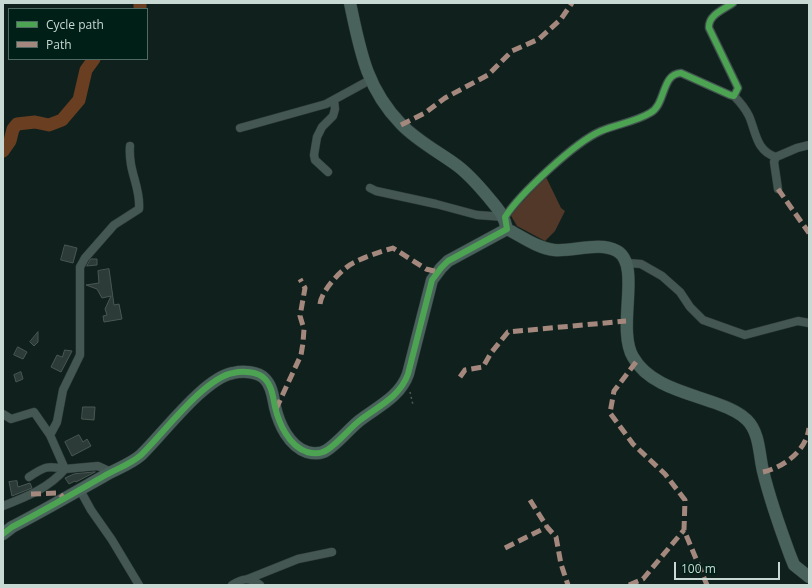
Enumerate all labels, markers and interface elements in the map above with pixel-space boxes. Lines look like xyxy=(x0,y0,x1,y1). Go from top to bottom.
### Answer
legend xyxy=(8,8,148,60)
text: Cycle path xyxy=(46,16,104,33)
text: Path xyxy=(46,36,72,53)
scale bar xyxy=(676,554,782,580)
text: 100 m xyxy=(681,560,716,577)

